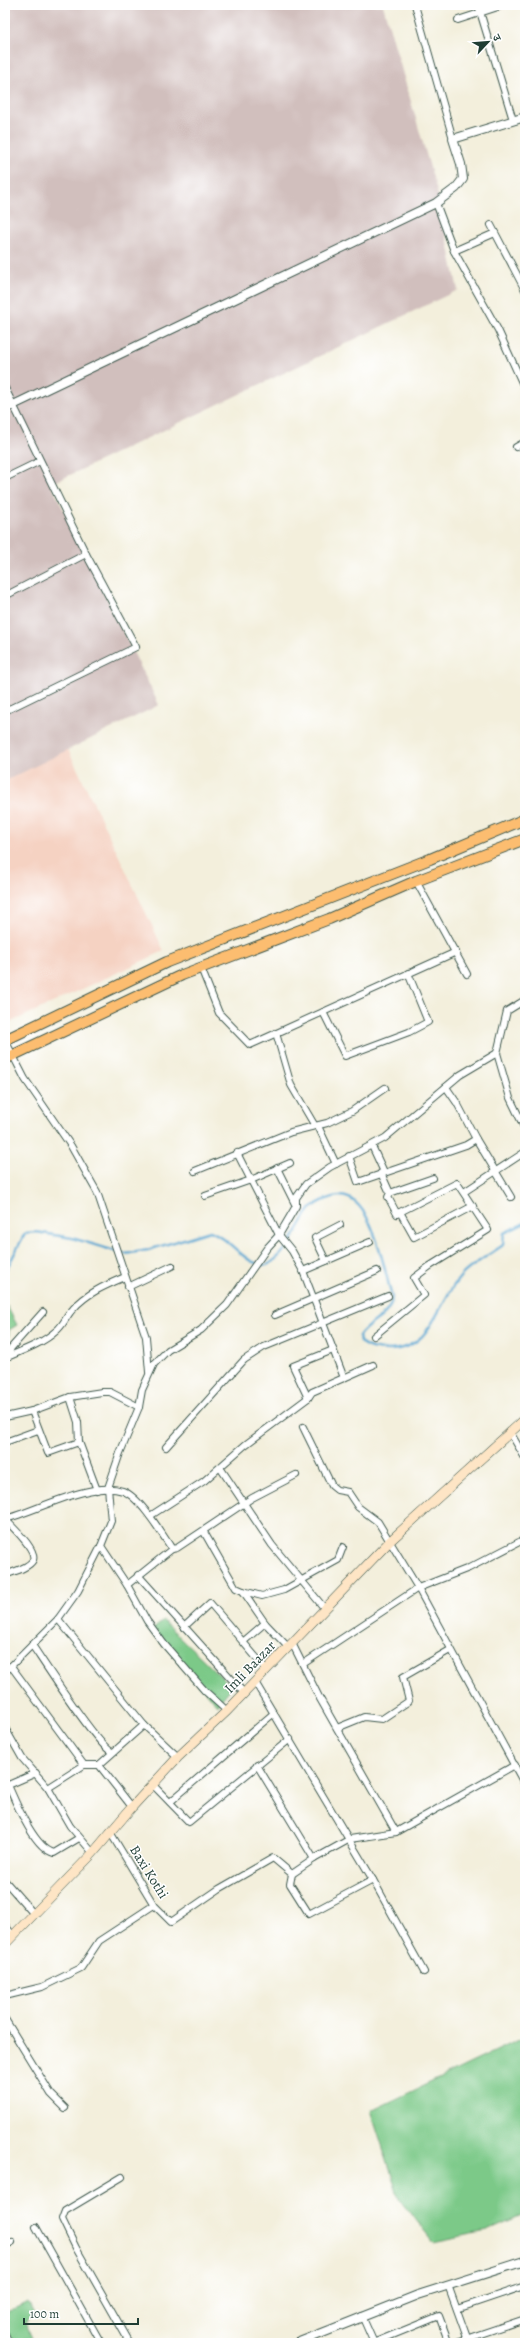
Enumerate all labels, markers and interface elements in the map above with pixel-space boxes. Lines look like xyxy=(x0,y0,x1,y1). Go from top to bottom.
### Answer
north arrow xyxy=(468,22,508,62)
text: उ xyxy=(488,31,505,45)
street label: Imli Baazar xyxy=(220,1636,280,1697)
street label: Baxi Kothi xyxy=(125,1842,173,1902)
scale bar xyxy=(24,2300,138,2326)
text: 100 m xyxy=(30,2306,59,2322)

